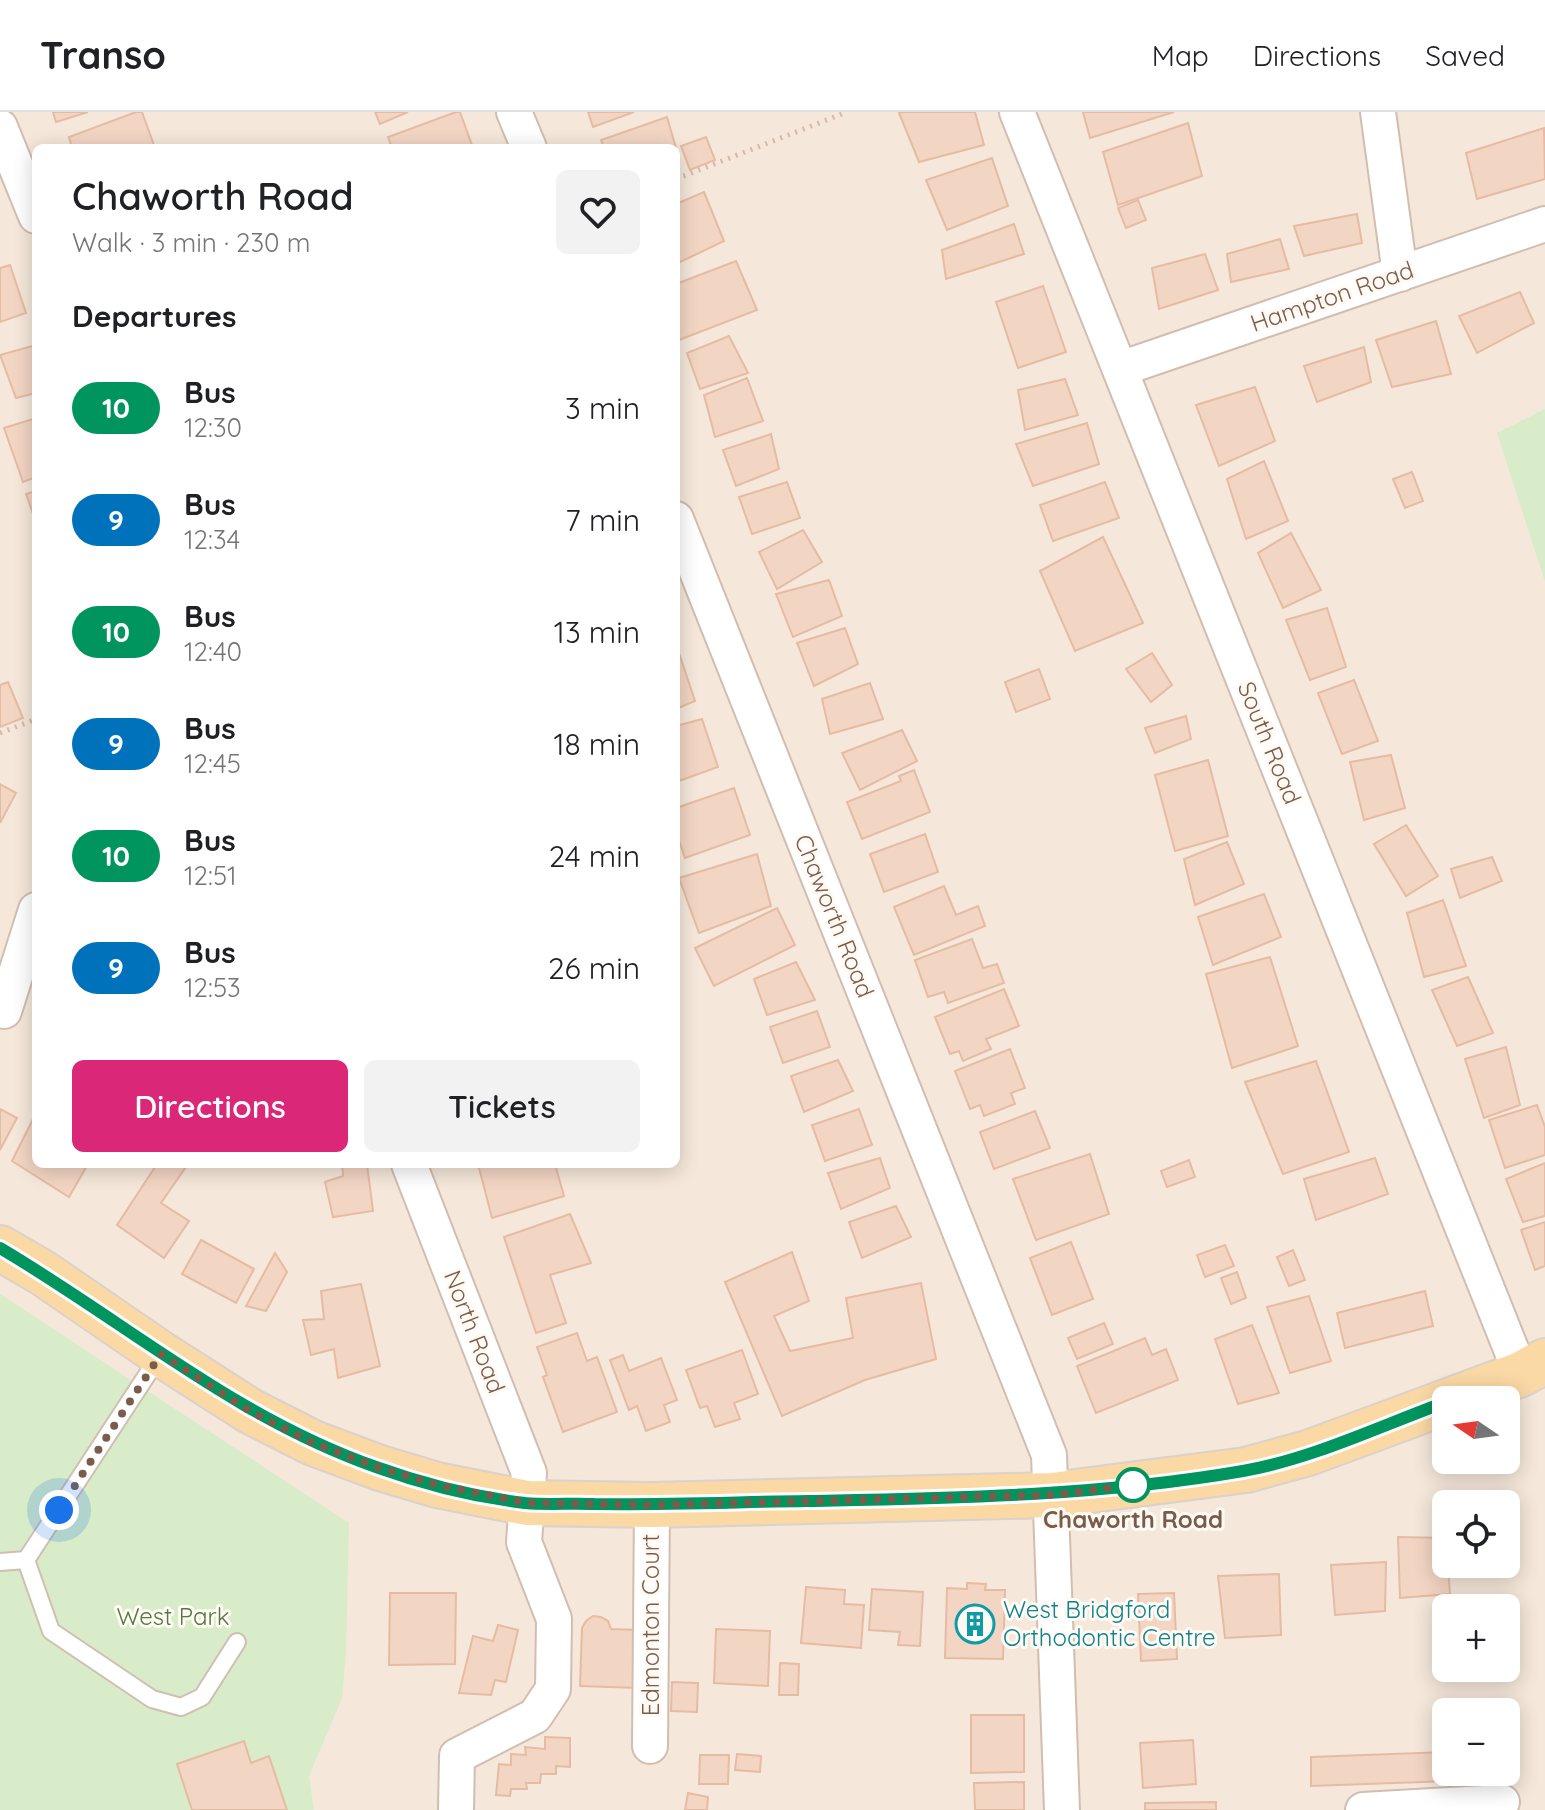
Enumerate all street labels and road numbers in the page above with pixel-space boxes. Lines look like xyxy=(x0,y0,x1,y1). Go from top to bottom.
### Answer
street label: Hampton Road xyxy=(1246,254,1417,338)
street label: South Road xyxy=(1232,677,1308,808)
street label: Chaworth Road xyxy=(789,830,881,1002)
street label: North Road xyxy=(438,1266,512,1397)
street label: Edmonton Court xyxy=(635,1534,665,1716)

